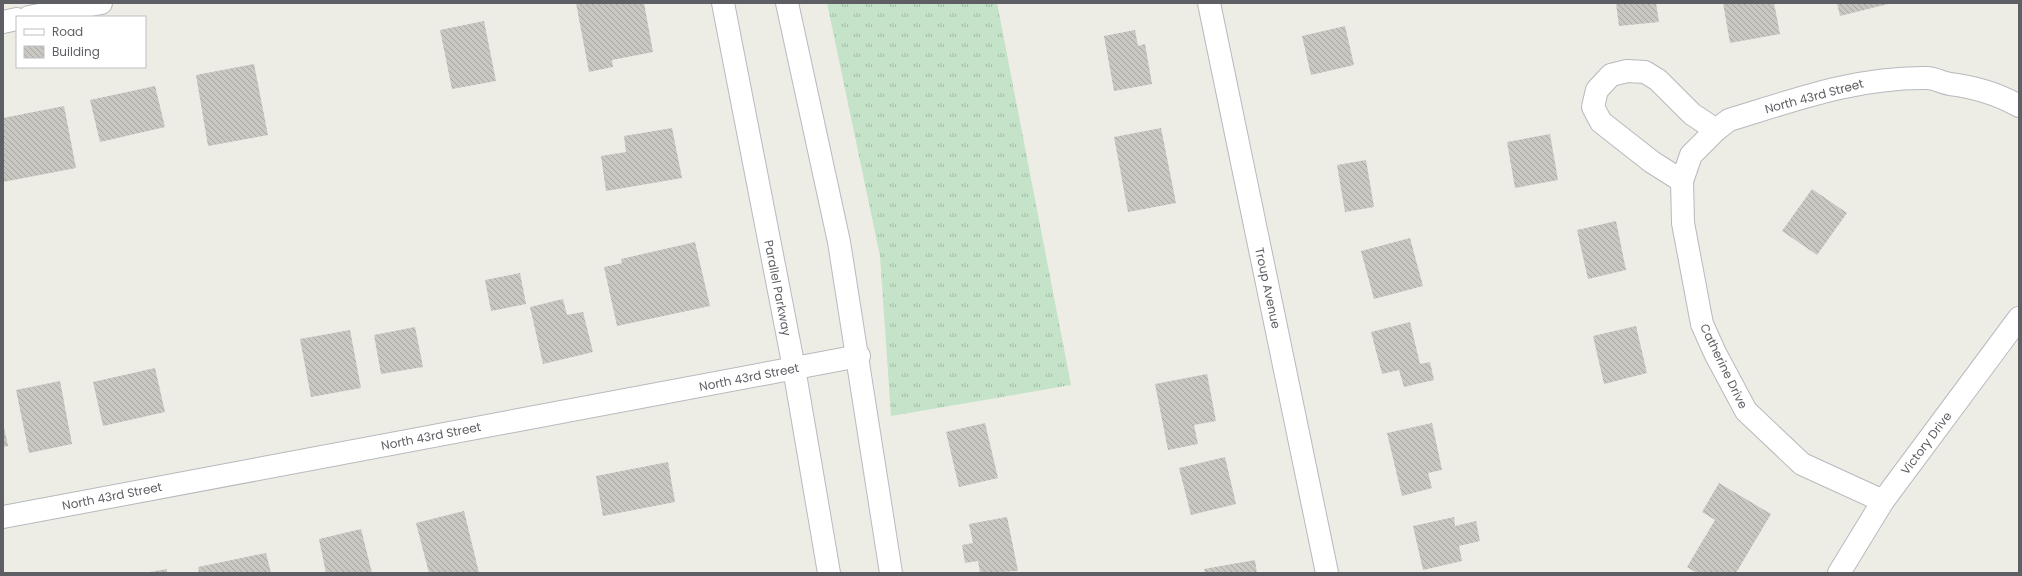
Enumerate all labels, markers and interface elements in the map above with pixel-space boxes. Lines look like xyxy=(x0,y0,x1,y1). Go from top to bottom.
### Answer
legend xyxy=(16,16,146,68)
text: Road xyxy=(52,23,83,40)
text: Building xyxy=(52,43,100,60)
street label: North 43rd Street xyxy=(1763,75,1865,117)
street label: Parallel Parkway xyxy=(760,238,796,338)
street label: Troup Avenue xyxy=(1251,246,1285,330)
street label: Catherine Drive xyxy=(1696,321,1752,411)
street label: North 43rd Street xyxy=(698,359,800,395)
street label: Victory Drive xyxy=(1897,408,1955,478)
street label: North 43rd Street xyxy=(380,418,482,454)
street label: North 43rd Street xyxy=(61,478,163,514)

